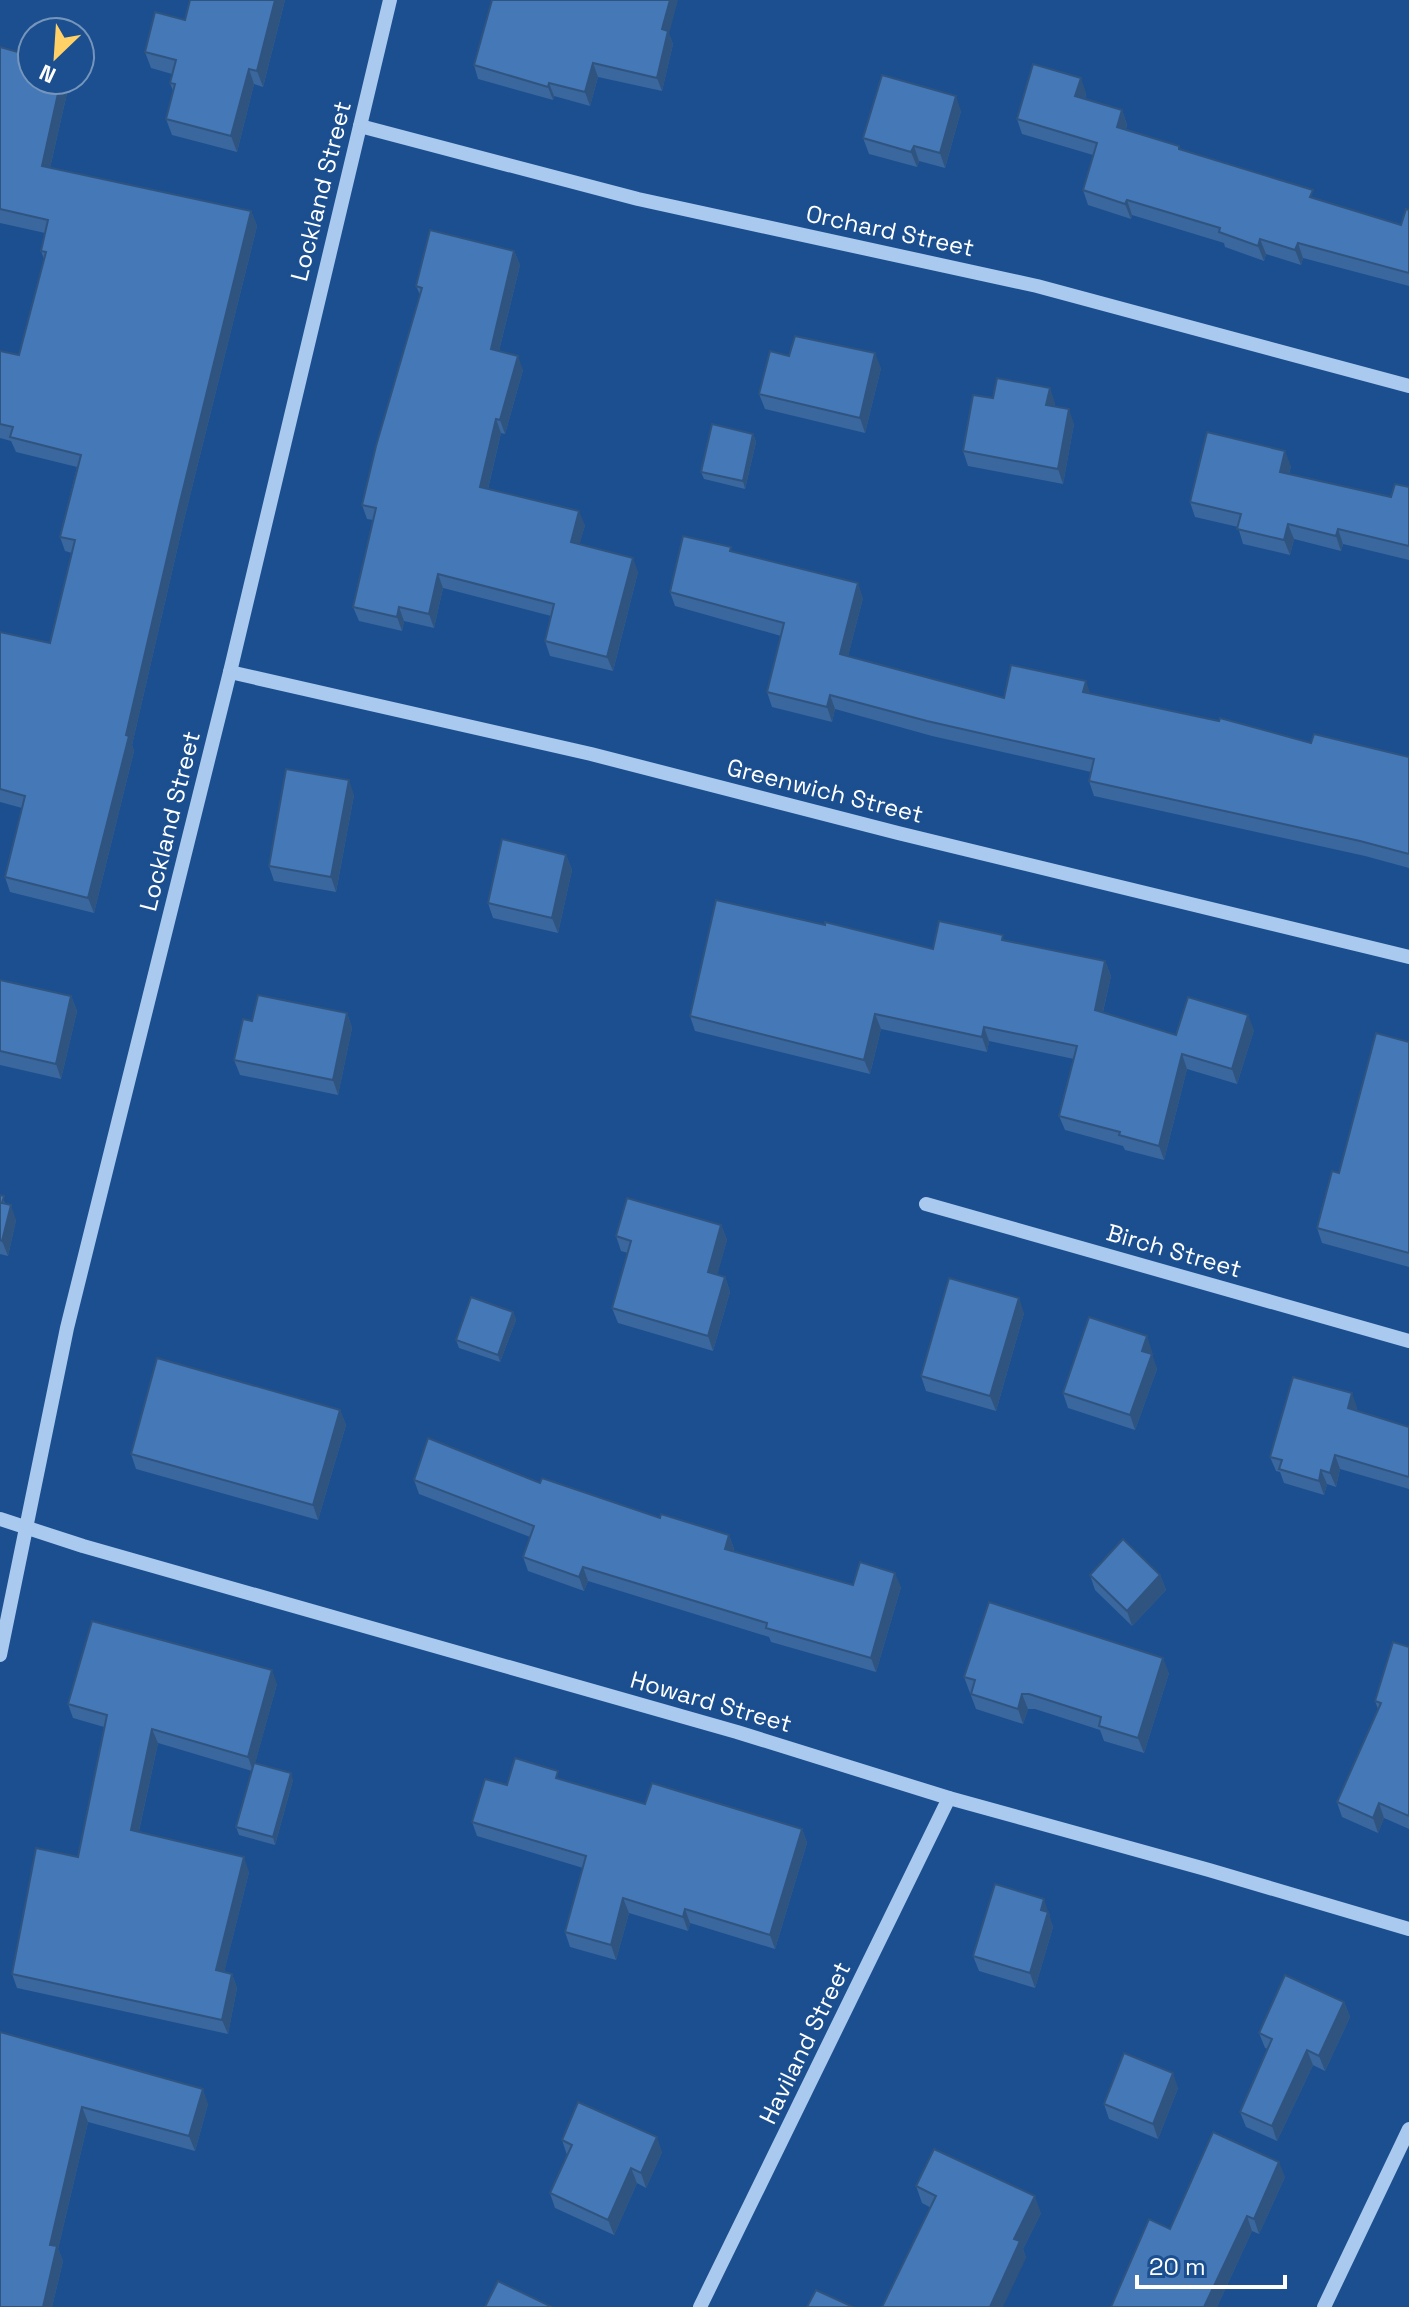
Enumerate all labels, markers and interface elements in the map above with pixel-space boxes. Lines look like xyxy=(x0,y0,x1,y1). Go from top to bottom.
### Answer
north arrow xyxy=(16,16,96,96)
text: N xyxy=(35,58,60,90)
street label: Lockland Street xyxy=(283,98,358,284)
street label: Orchard Street xyxy=(803,198,977,263)
street label: Lockland Street xyxy=(132,728,207,914)
street label: Greenwich Street xyxy=(724,751,926,830)
street label: Birch Street xyxy=(1103,1216,1245,1285)
street label: Howard Street xyxy=(627,1664,796,1739)
street label: Haviland Street xyxy=(752,1956,857,2129)
scale bar xyxy=(1137,2239,1285,2289)
text: 20 m xyxy=(1149,2251,1206,2282)

